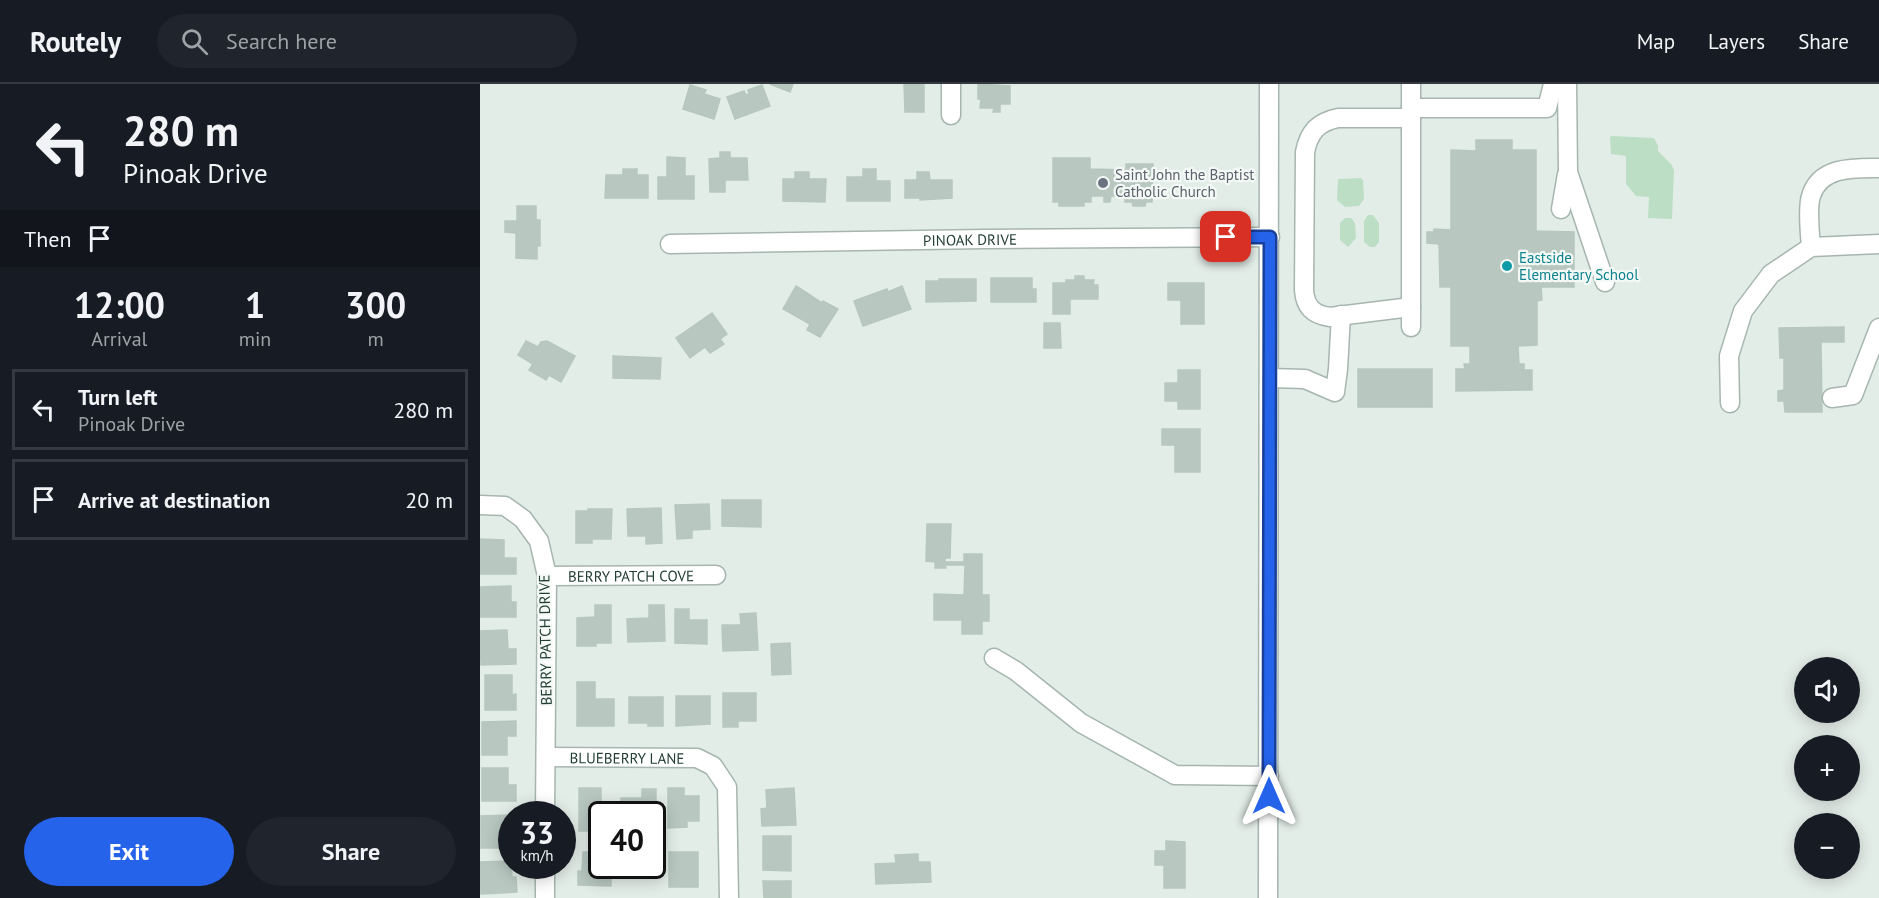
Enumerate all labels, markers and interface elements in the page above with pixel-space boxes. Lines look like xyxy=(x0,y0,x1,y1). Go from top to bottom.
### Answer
search box xyxy=(157,14,577,68)
text: Routely xyxy=(30,23,121,60)
icon: search xyxy=(178,25,211,58)
text: Search here xyxy=(226,27,337,55)
text: Map xyxy=(1637,28,1675,55)
text: Layers xyxy=(1708,28,1765,55)
text: Share xyxy=(1798,28,1849,55)
text: 280 m xyxy=(123,103,239,158)
icon: left xyxy=(24,108,102,186)
text: Pinoak Drive xyxy=(123,156,268,190)
place label: Saint John the Baptist Catholic Church xyxy=(1115,165,1254,201)
marker: Saint John the Baptist Catholic Church xyxy=(1096,176,1110,190)
pin xyxy=(1200,211,1251,262)
icon: arrive xyxy=(1209,220,1242,253)
icon: arrive xyxy=(83,222,116,255)
text: Then xyxy=(24,225,71,253)
street label: PINOAK DRIVE xyxy=(923,229,1017,249)
place label: Eastside Elementary School xyxy=(1519,248,1639,284)
marker: Eastside Elementary School xyxy=(1500,259,1514,273)
text: 12:00 xyxy=(74,281,165,328)
text: 1 xyxy=(245,281,265,328)
text: 300 xyxy=(345,281,406,328)
text: Arrival xyxy=(91,326,147,352)
text: min xyxy=(239,326,271,352)
text: m xyxy=(368,326,384,352)
text: Turn left xyxy=(78,383,158,411)
icon: left xyxy=(27,393,60,426)
text: 280 m xyxy=(393,396,453,424)
text: Pinoak Drive xyxy=(78,411,185,437)
icon: arrive xyxy=(27,483,60,516)
text: Arrive at destination xyxy=(78,486,270,514)
text: 20 m xyxy=(405,486,453,514)
street label: BERRY PATCH COVE xyxy=(568,566,694,585)
street label: BERRY PATCH DRIVE xyxy=(534,574,556,706)
map controls xyxy=(1794,657,1860,879)
button: sound xyxy=(1794,657,1860,723)
button: + xyxy=(1794,735,1860,801)
street label: BLUEBERRY LANE xyxy=(569,748,685,767)
position arrow xyxy=(1237,764,1301,828)
speed limit sign: 40 xyxy=(588,801,666,879)
text: 33 xyxy=(520,813,554,852)
button: − xyxy=(1794,813,1860,879)
button: Exit xyxy=(24,817,234,886)
button: Share xyxy=(246,817,456,886)
text: km/h xyxy=(521,846,553,865)

